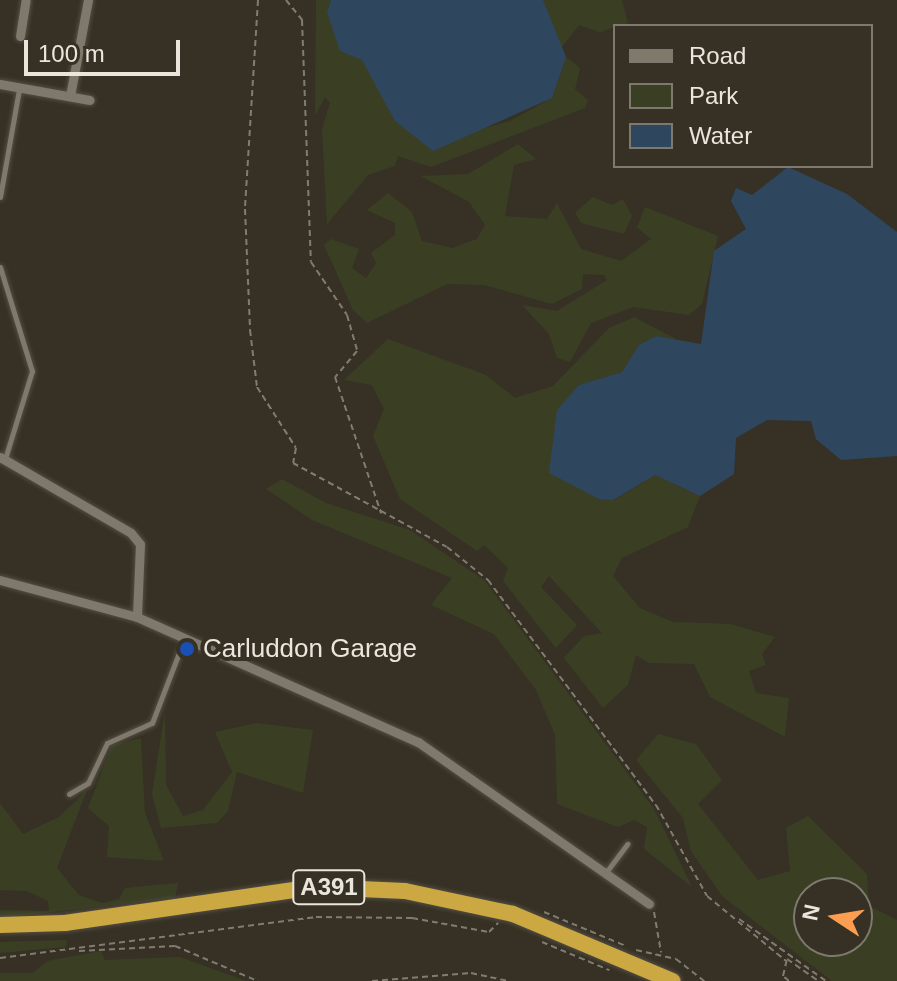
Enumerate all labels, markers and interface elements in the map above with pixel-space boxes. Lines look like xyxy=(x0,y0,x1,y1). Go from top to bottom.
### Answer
scale bar xyxy=(28,24,184,74)
legend xyxy=(613,24,873,168)
text: 100 m xyxy=(38,40,105,67)
text: Road xyxy=(689,42,746,69)
text: Park xyxy=(689,82,738,109)
text: Water xyxy=(689,122,752,149)
place label: Carluddon Garage xyxy=(203,633,417,665)
marker: Carluddon Garage xyxy=(178,640,196,658)
road number: A391 xyxy=(291,867,367,907)
north arrow xyxy=(793,877,873,957)
text: N xyxy=(797,902,825,923)

